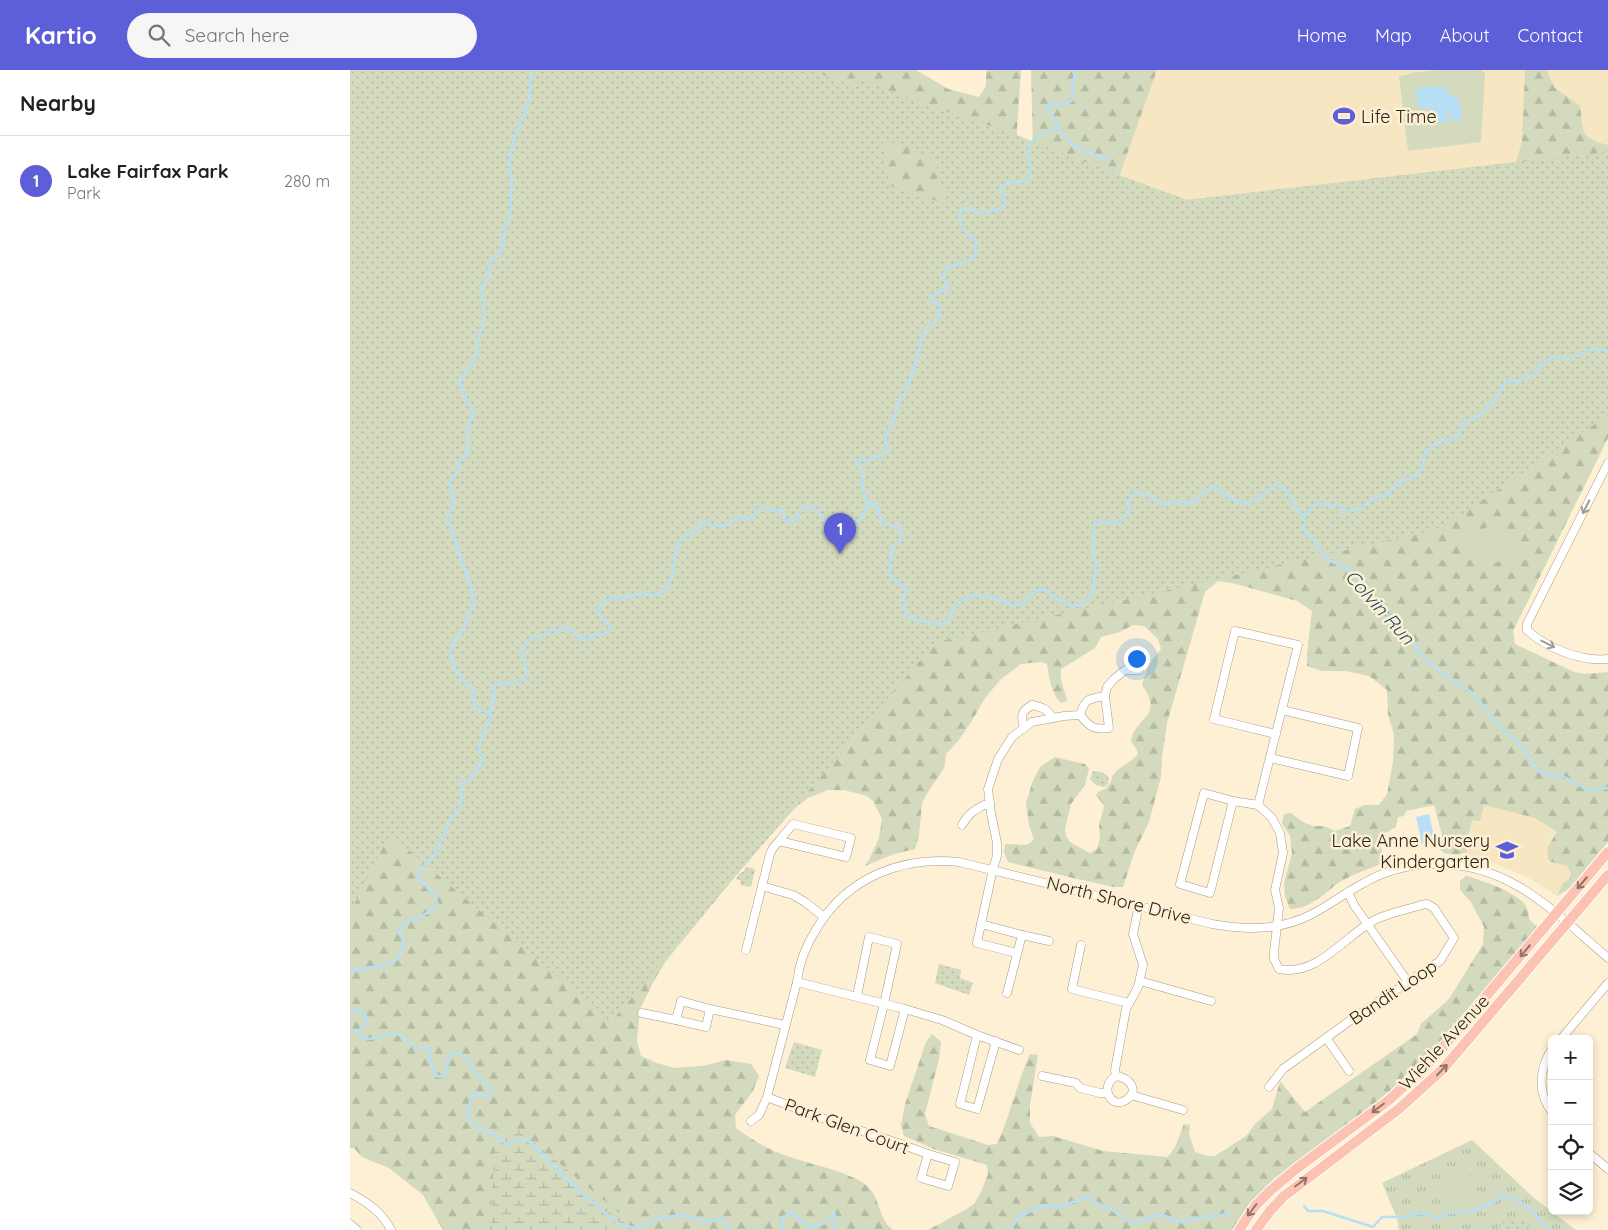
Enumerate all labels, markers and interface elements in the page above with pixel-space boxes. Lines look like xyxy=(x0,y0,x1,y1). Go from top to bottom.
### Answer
search box xyxy=(127,13,477,58)
text: Kartio xyxy=(25,20,97,50)
icon: search xyxy=(145,21,173,49)
text: Search here xyxy=(185,23,290,47)
text: Home xyxy=(1297,24,1347,47)
text: Map xyxy=(1375,24,1412,47)
text: About xyxy=(1440,24,1490,47)
text: Contact xyxy=(1518,24,1583,47)
text: Nearby xyxy=(20,90,96,116)
sports icon: Life Time xyxy=(1331,103,1357,129)
place label: Life Time xyxy=(1361,105,1437,128)
text: Lake Fairfax Park xyxy=(67,159,229,183)
text: 1 xyxy=(33,171,39,191)
text: 280 m xyxy=(284,171,330,191)
text: Park xyxy=(67,183,101,203)
one-way arrow xyxy=(1581,499,1590,514)
pin: 1 xyxy=(824,513,856,554)
water label: Colvin Run xyxy=(1340,565,1421,650)
one-way arrow xyxy=(1541,639,1556,649)
your location xyxy=(1124,646,1150,672)
place label: Lake Anne Nursery Kindergarten xyxy=(1332,829,1490,873)
school or university icon: Lake Anne Nursery Kindergarten xyxy=(1494,837,1520,863)
street label: North Shore Drive xyxy=(1044,871,1194,929)
one-way arrow xyxy=(1576,877,1588,890)
one-way arrow xyxy=(1520,945,1531,958)
street label: Bandit Loop xyxy=(1345,954,1441,1030)
street label: Wiehle Avenue xyxy=(1394,989,1494,1095)
map controls xyxy=(1548,1035,1593,1215)
button: + xyxy=(1548,1035,1593,1080)
one-way arrow xyxy=(1436,1063,1448,1076)
button: − xyxy=(1548,1080,1593,1125)
street label: Park Glen Court xyxy=(782,1093,912,1159)
one-way arrow xyxy=(1372,1102,1385,1113)
button: locate xyxy=(1548,1125,1593,1170)
button: layers xyxy=(1548,1170,1593,1215)
one-way arrow xyxy=(1294,1177,1308,1187)
one-way arrow xyxy=(1247,1203,1258,1216)

